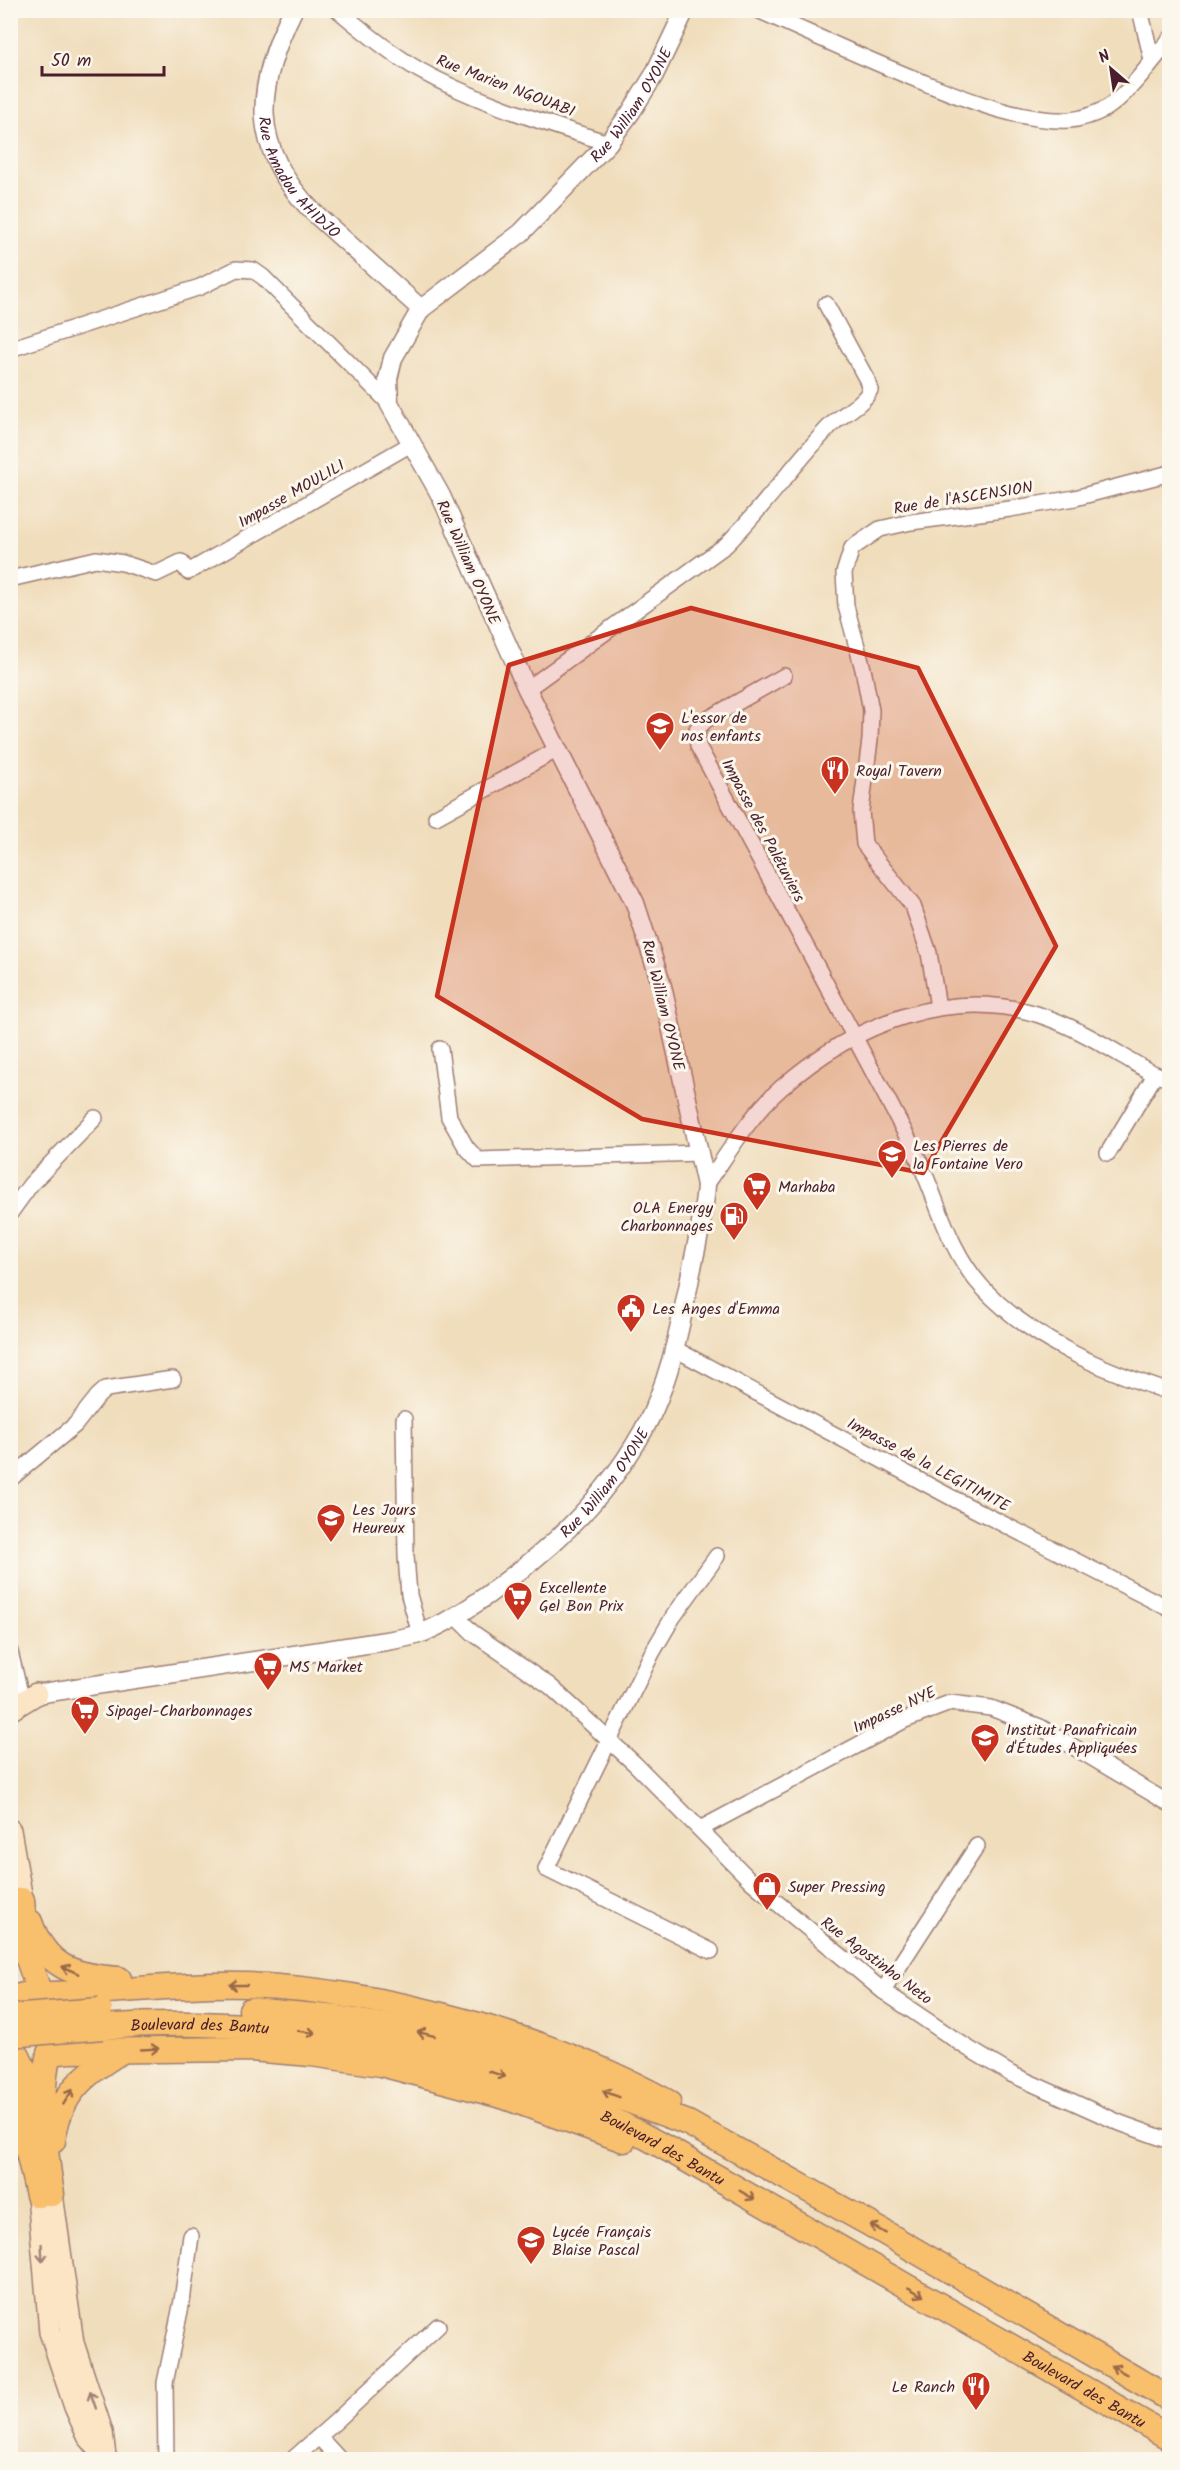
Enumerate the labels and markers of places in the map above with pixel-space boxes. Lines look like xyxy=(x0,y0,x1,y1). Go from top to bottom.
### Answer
place label: L'essor de nos enfants xyxy=(681,706,761,749)
school or university icon: L'essor de nos enfants xyxy=(644,710,676,752)
restaurant icon: Royal Tavern xyxy=(819,754,851,796)
place label: Royal Tavern xyxy=(856,759,942,784)
place label: Les Pierres de la Fontaine Vero xyxy=(913,1134,1023,1177)
school or university icon: Les Pierres de la Fontaine Vero xyxy=(876,1138,908,1180)
supermarket icon: Marhaba xyxy=(741,1170,773,1212)
place label: Marhaba xyxy=(778,1175,835,1200)
place label: OLA Energy Charbonnages xyxy=(620,1196,713,1239)
fuel station icon: OLA Energy Charbonnages xyxy=(718,1200,750,1242)
public building icon: Les Anges d'Emma xyxy=(615,1292,647,1334)
place label: Les Anges d'Emma xyxy=(652,1297,780,1322)
place label: Les Jours Heureux xyxy=(352,1498,416,1541)
school or university icon: Les Jours Heureux xyxy=(315,1502,347,1544)
place label: Excellente Gel Bon Prix xyxy=(539,1576,624,1619)
supermarket icon: Excellente Gel Bon Prix xyxy=(502,1580,534,1622)
supermarket icon: MS Market xyxy=(252,1650,284,1692)
place label: MS Market xyxy=(289,1655,364,1680)
supermarket icon: Sipagel-Charbonnages xyxy=(69,1694,101,1736)
place label: Sipagel-Charbonnages xyxy=(106,1699,252,1724)
place label: Institut Panafricain d'Études Appliquées xyxy=(1006,1718,1137,1761)
school or university icon: Institut Panafricain d'Études Appliquées xyxy=(969,1722,1001,1764)
shop icon: Super Pressing xyxy=(751,1870,783,1912)
place label: Super Pressing xyxy=(788,1875,886,1900)
place label: Lycée Français Blaise Pascal xyxy=(552,2220,651,2263)
school or university icon: Lycée Français Blaise Pascal xyxy=(515,2224,547,2266)
restaurant icon: Le Ranch xyxy=(960,2370,992,2412)
place label: Le Ranch xyxy=(892,2375,955,2400)

